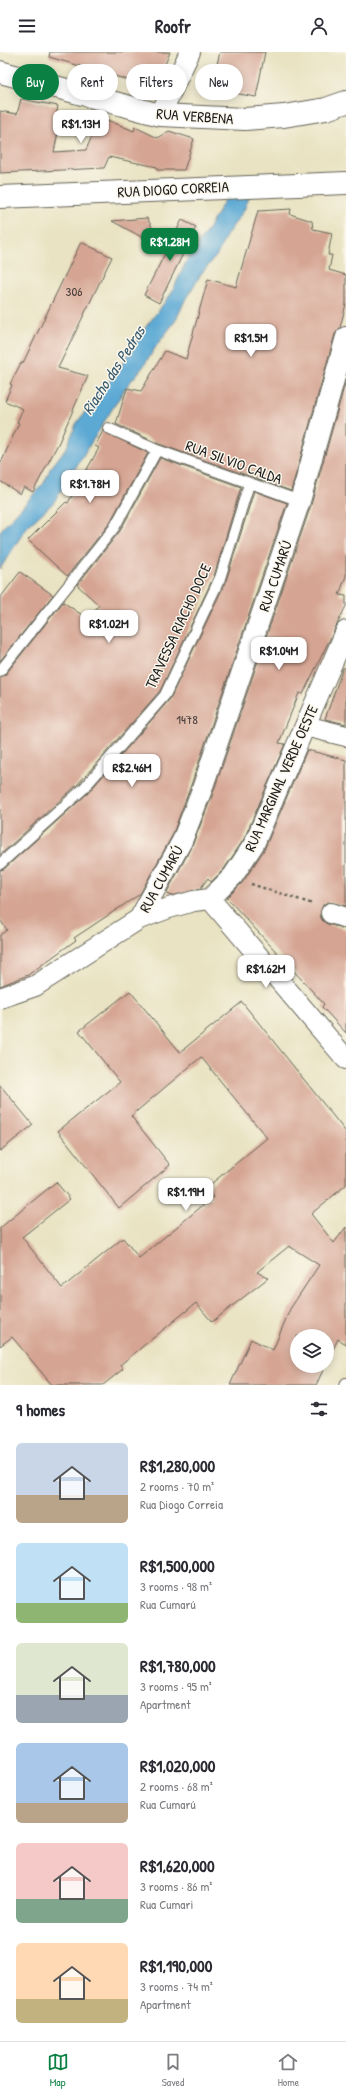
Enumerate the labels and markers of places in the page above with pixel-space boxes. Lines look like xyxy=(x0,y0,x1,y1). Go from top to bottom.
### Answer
pin: R$1.13M xyxy=(44,110,118,144)
pin: R$1.28M xyxy=(133,228,207,262)
pin: R$1.5M xyxy=(218,324,284,358)
pin: R$1.78M xyxy=(53,470,127,504)
pin: R$1.02M xyxy=(72,610,146,644)
pin: R$1.04M xyxy=(242,637,316,671)
pin: R$2.46M xyxy=(95,754,169,788)
pin: R$1.62M xyxy=(229,955,303,989)
pin: R$1.19M xyxy=(149,1178,223,1212)

